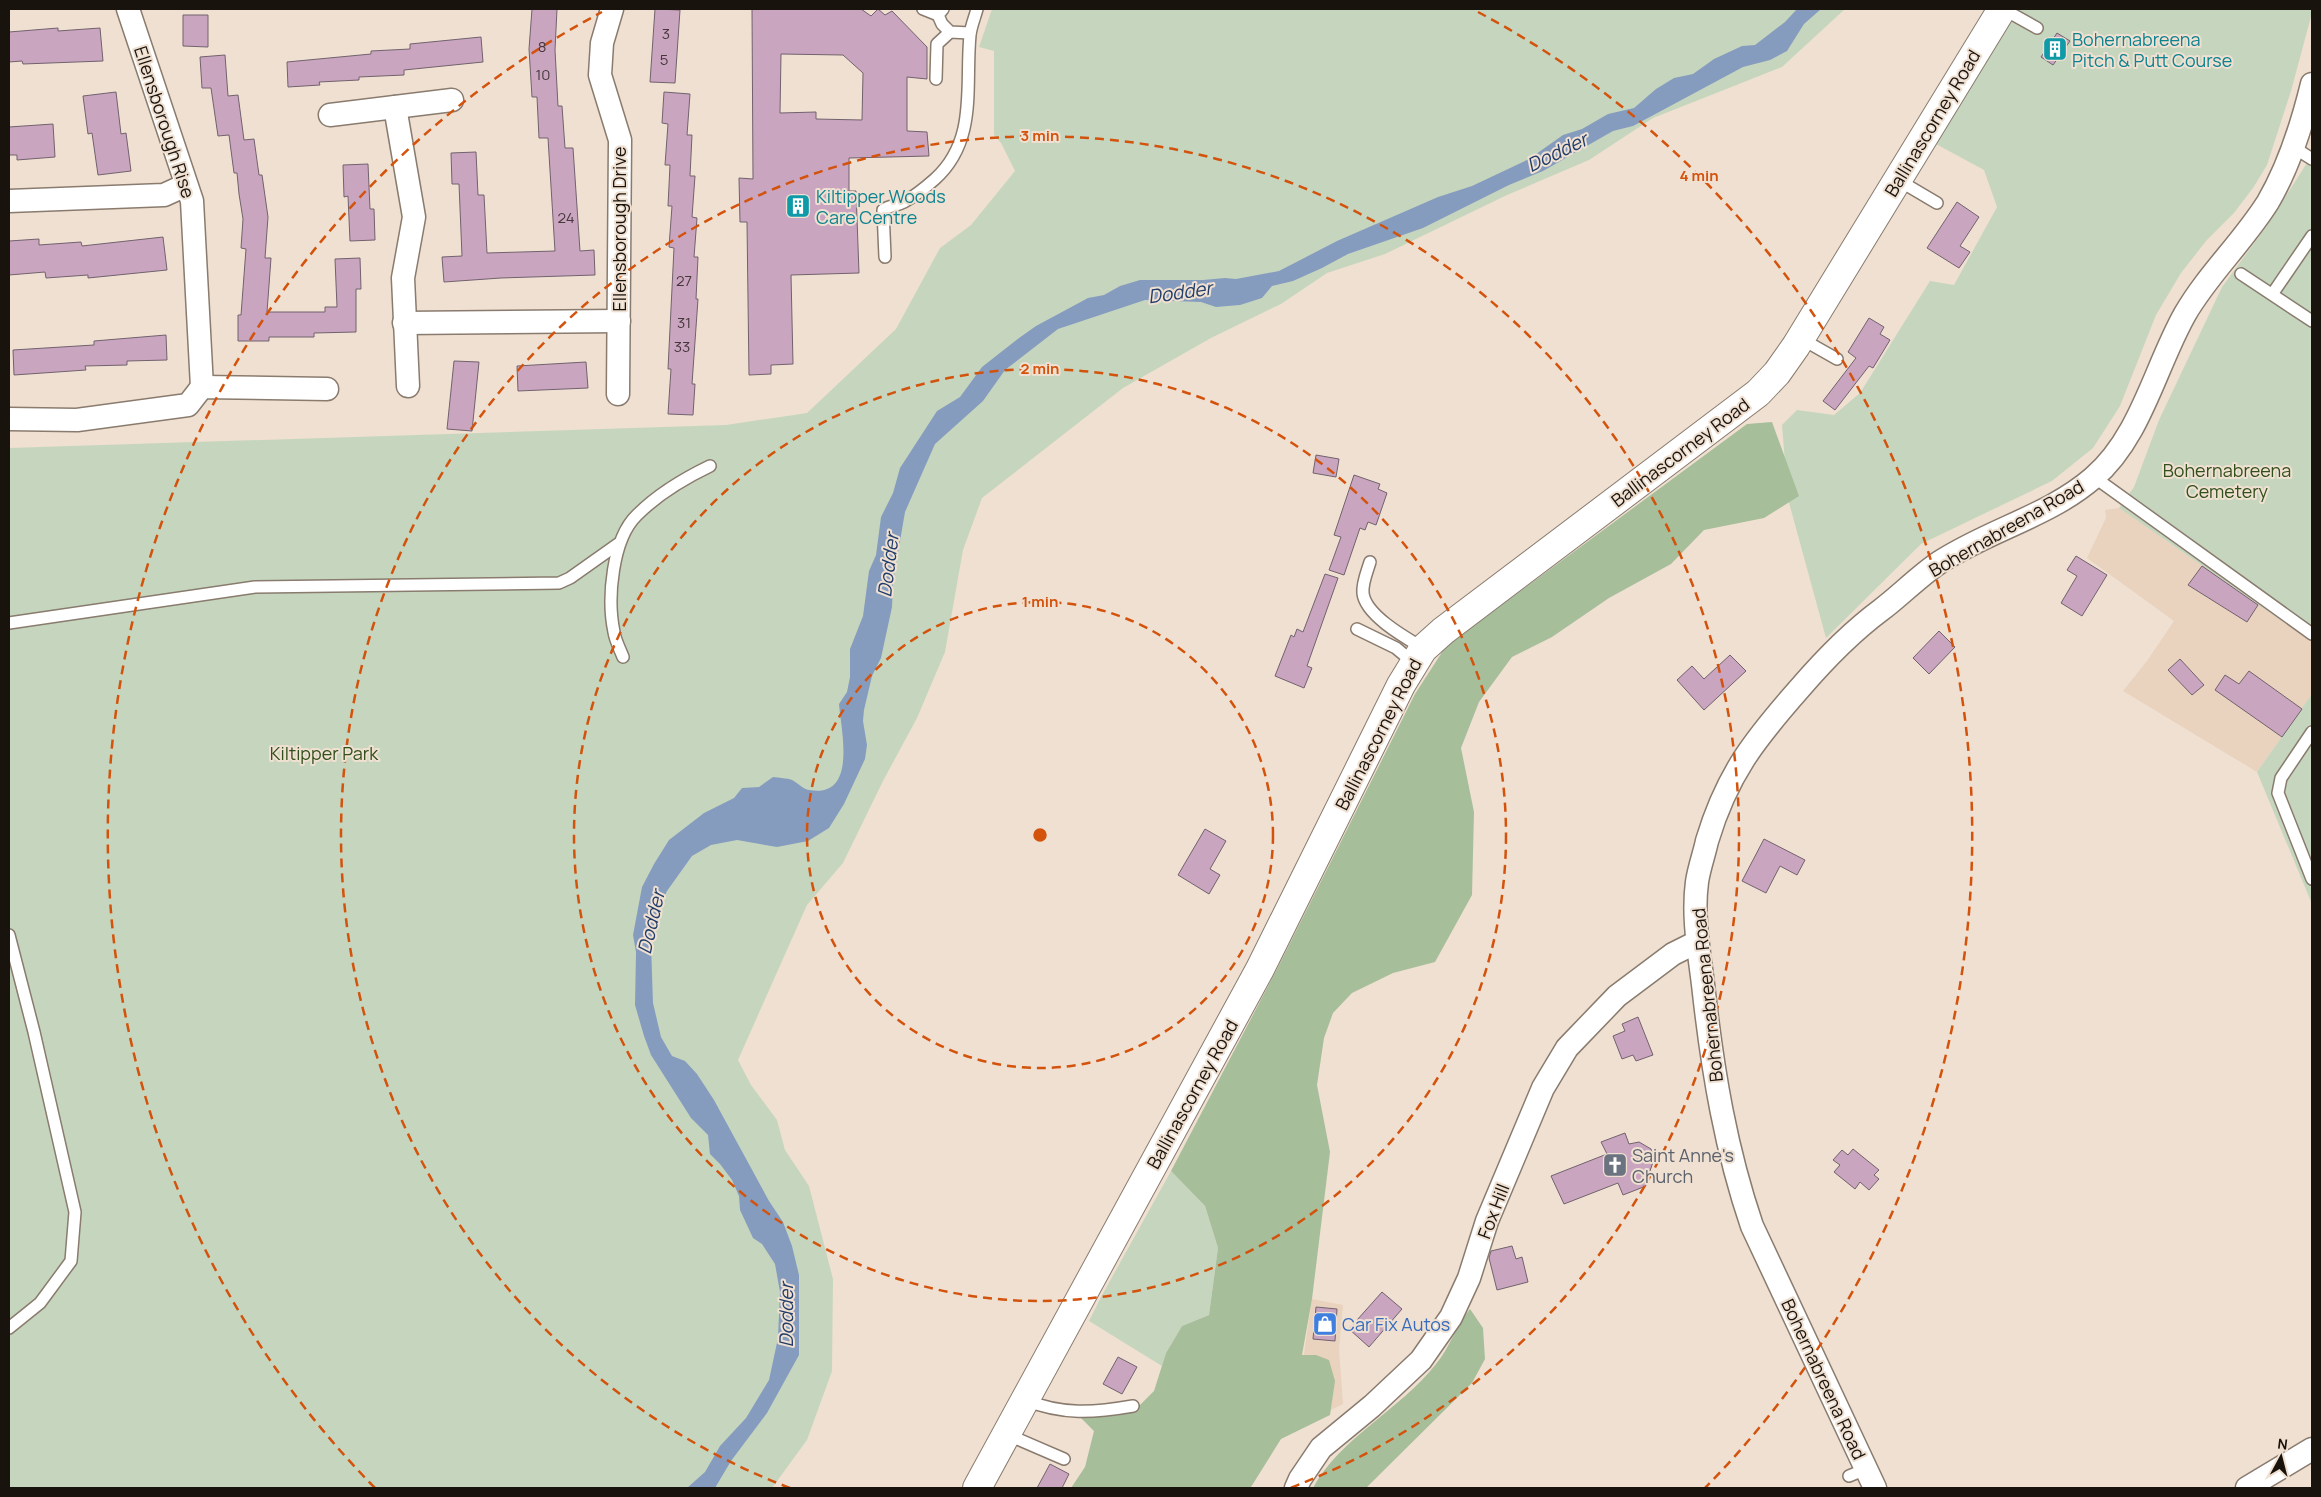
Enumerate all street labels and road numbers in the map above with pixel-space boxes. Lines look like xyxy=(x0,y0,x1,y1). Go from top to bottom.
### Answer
street label: Ellensborough Rise xyxy=(129,43,201,201)
street label: Ballinascorney Road xyxy=(1879,45,1985,201)
street label: Ellensborough Drive xyxy=(607,146,631,312)
street label: Ballinascorney Road xyxy=(1606,392,1754,512)
street label: Bohernabreena Road xyxy=(1924,474,2088,582)
street label: Ballinascorney Road xyxy=(1329,654,1427,814)
street label: Bohernabreena Road xyxy=(1686,907,1728,1083)
street label: Ballinascorney Road xyxy=(1141,1015,1243,1173)
street label: Fox Hill xyxy=(1472,1180,1514,1242)
street label: Bohernabreena Road xyxy=(1776,1295,1872,1463)

